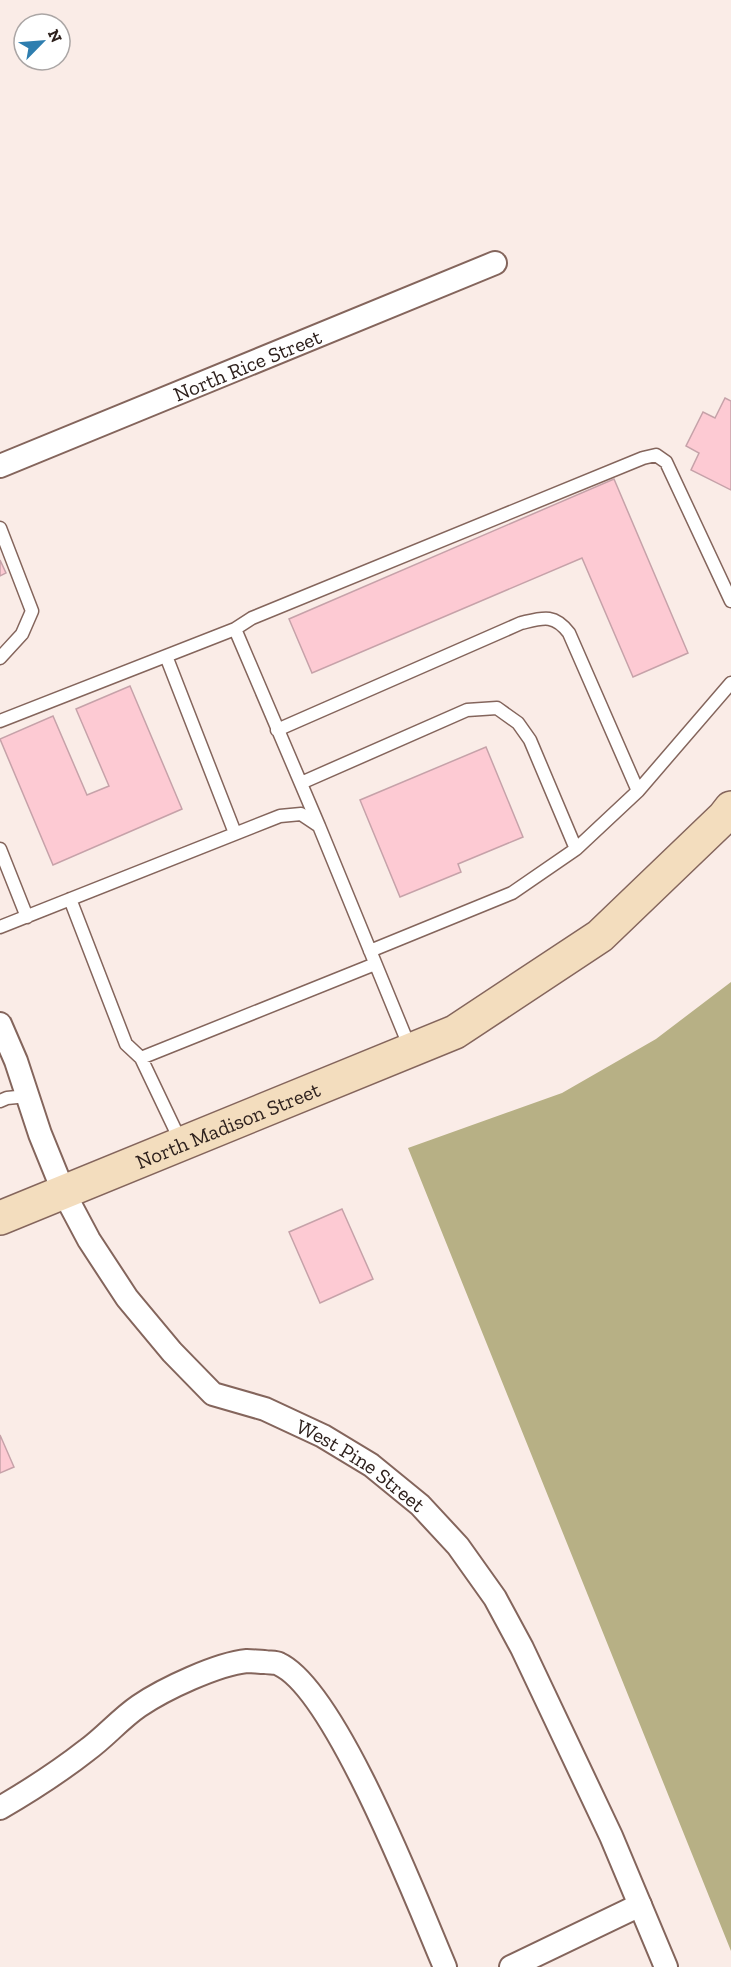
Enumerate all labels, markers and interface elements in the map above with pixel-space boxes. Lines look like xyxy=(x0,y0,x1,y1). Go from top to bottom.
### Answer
north arrow xyxy=(12,12,72,72)
text: N xyxy=(44,26,66,45)
street label: North Rice Street xyxy=(169,323,325,406)
street label: North Madison Street xyxy=(132,1076,324,1174)
street label: West Pine Street xyxy=(293,1413,431,1517)

